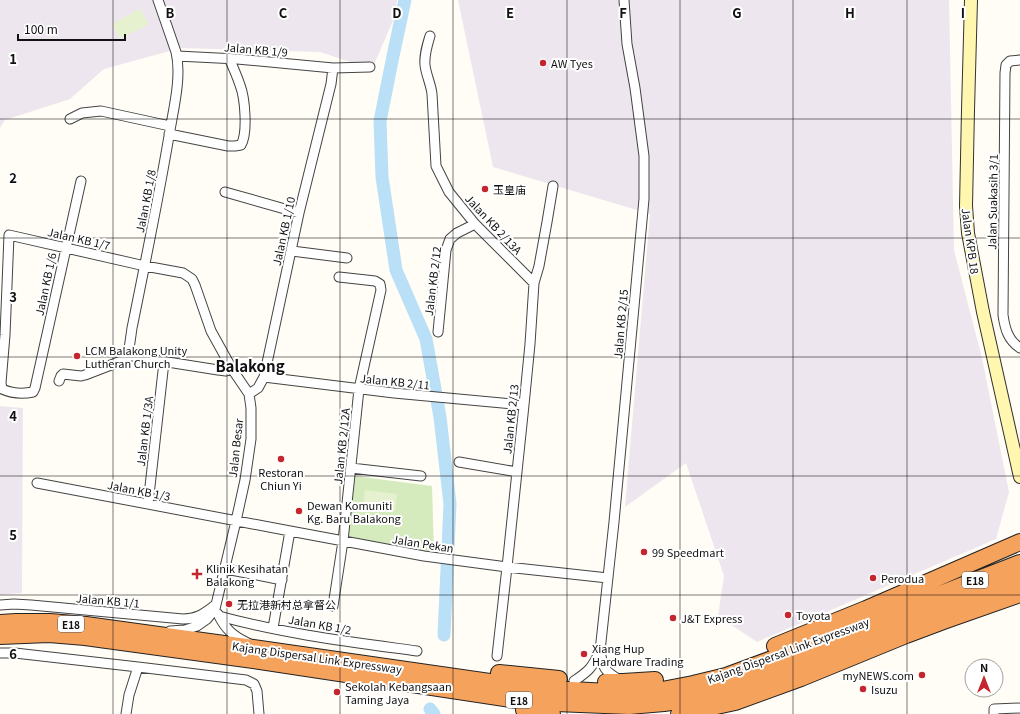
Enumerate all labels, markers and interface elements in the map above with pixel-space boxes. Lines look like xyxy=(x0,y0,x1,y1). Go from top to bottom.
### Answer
text: B xyxy=(166,3,175,22)
text: C xyxy=(279,3,288,22)
text: D xyxy=(392,3,402,22)
text: E xyxy=(506,3,514,22)
text: F xyxy=(619,3,627,22)
text: G xyxy=(732,3,742,22)
text: H xyxy=(845,3,855,22)
text: I xyxy=(961,3,965,22)
scale bar xyxy=(18,16,125,42)
text: 100 m xyxy=(24,20,58,37)
street label: Jalan KB 1/9 xyxy=(223,38,289,60)
text: 1 xyxy=(9,49,17,68)
place label: AW Tyes xyxy=(551,55,593,71)
marker: AW Tyes xyxy=(538,58,548,68)
street label: Jalan Suakasih 3/1 xyxy=(983,154,1001,250)
text: 2 xyxy=(9,168,17,187)
street label: Jalan KB 1/8 xyxy=(131,168,159,234)
place label: 玉皇庙 xyxy=(493,181,526,197)
marker: 玉皇庙 xyxy=(480,184,490,194)
street label: Jalan KB 2/13A xyxy=(462,191,526,258)
street label: Jalan KB 1/10 xyxy=(268,195,298,267)
street label: Jalan KPB 18 xyxy=(958,207,984,275)
street label: Jalan KB 1/7 xyxy=(46,223,112,253)
street label: Jalan KB 2/12 xyxy=(420,245,444,317)
street label: Jalan KB 1/6 xyxy=(31,251,59,317)
text: 3 xyxy=(9,287,17,306)
street label: Jalan KB 2/15 xyxy=(609,288,631,360)
place label: LCM Balakong Unity Lutheran Church xyxy=(85,342,187,371)
marker: LCM Balakong Unity Lutheran Church xyxy=(72,351,82,361)
district label: Balakong xyxy=(215,355,285,376)
street label: Jalan KB 2/11 xyxy=(359,369,431,393)
street label: Jalan KB 2/13 xyxy=(498,383,522,455)
street label: Jalan KB 1/3A xyxy=(132,395,156,467)
text: 4 xyxy=(9,406,17,425)
street label: Jalan KB 2/12A xyxy=(329,407,353,485)
street label: Jalan Besar xyxy=(224,417,246,478)
marker: Restoran Chiun Yi xyxy=(276,454,286,464)
place label: Restoran Chiun Yi xyxy=(258,464,304,493)
street label: Jalan KB 1/3 xyxy=(106,476,172,504)
place label: Dewan Komuniti Kg. Baru Balakong xyxy=(307,497,402,526)
marker: Dewan Komuniti Kg. Baru Balakong xyxy=(294,506,304,516)
text: 5 xyxy=(9,525,17,544)
street label: Jalan Pekan xyxy=(391,530,455,556)
place label: 99 Speedmart xyxy=(652,544,724,560)
marker: 99 Speedmart xyxy=(639,547,649,557)
place label: Klinik Kesihatan Balakong xyxy=(206,560,288,589)
marker: Klinik Kesihatan Balakong xyxy=(191,568,203,580)
place label: Perodua xyxy=(881,570,924,586)
road number: E18 xyxy=(962,572,988,588)
marker: Perodua xyxy=(868,573,878,583)
street label: Jalan KB 1/1 xyxy=(75,589,141,611)
place label: 无拉港新村总拿督公 xyxy=(237,596,336,612)
marker: 无拉港新村总拿督公 xyxy=(224,599,234,609)
place label: Toyota xyxy=(796,607,830,623)
place label: J&T Express xyxy=(681,610,742,626)
marker: Toyota xyxy=(783,610,793,620)
street label: Jalan KB 1/2 xyxy=(287,611,353,637)
marker: J&T Express xyxy=(668,613,678,623)
street label: Kajang Dispersal Link Expressway xyxy=(705,613,872,687)
road number: E18 xyxy=(58,616,84,632)
street label: Kajang Dispersal Link Expressway xyxy=(231,637,403,677)
place label: Xiang Hup Hardware Trading xyxy=(592,640,684,669)
text: 6 xyxy=(9,644,17,663)
marker: Xiang Hup Hardware Trading xyxy=(579,649,589,659)
north arrow xyxy=(964,658,1004,698)
text: N xyxy=(980,659,988,675)
place label: myNEWS.com xyxy=(842,667,914,683)
marker: myNEWS.com xyxy=(917,670,927,680)
place label: Sekolah Kebangsaan Taming Jaya xyxy=(345,678,452,707)
place label: Isuzu xyxy=(871,681,898,697)
marker: Isuzu xyxy=(858,684,868,694)
marker: Sekolah Kebangsaan Taming Jaya xyxy=(332,687,342,697)
road number: E18 xyxy=(506,692,532,708)

